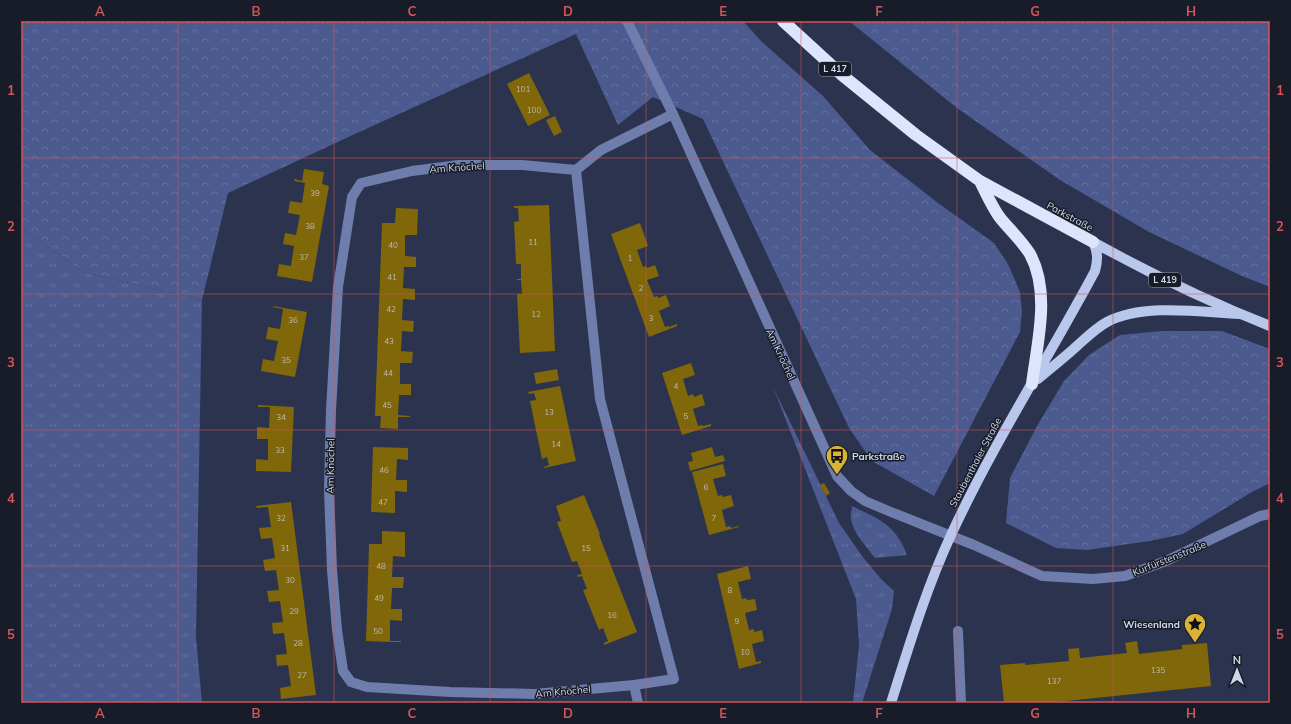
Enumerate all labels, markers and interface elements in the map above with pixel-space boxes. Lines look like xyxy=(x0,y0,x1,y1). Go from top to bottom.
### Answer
text: A xyxy=(95,3,105,19)
text: B xyxy=(252,3,261,19)
text: C xyxy=(408,3,417,19)
text: D xyxy=(563,3,573,19)
text: E xyxy=(719,3,727,19)
text: F xyxy=(875,3,883,19)
text: G xyxy=(1030,3,1040,19)
text: H xyxy=(1186,3,1196,19)
road number: L 417 xyxy=(819,62,851,76)
text: 1 xyxy=(7,82,15,98)
text: 1 xyxy=(1276,82,1284,98)
house number: 101 xyxy=(516,84,530,94)
house number: 100 xyxy=(527,105,541,115)
street label: Am Knöchel xyxy=(429,159,485,176)
house number: 39 xyxy=(310,188,320,198)
street label: Parkstraße xyxy=(1044,199,1095,234)
text: 2 xyxy=(7,218,15,234)
text: 2 xyxy=(1276,218,1284,234)
house number: 38 xyxy=(305,221,315,231)
house number: 11 xyxy=(528,237,538,247)
house number: 40 xyxy=(388,240,398,250)
house number: 37 xyxy=(299,252,309,262)
house number: 1 xyxy=(628,253,633,263)
house number: 41 xyxy=(387,272,397,282)
road number: L 419 xyxy=(1149,273,1181,287)
house number: 2 xyxy=(639,283,644,293)
house number: 42 xyxy=(386,304,396,314)
house number: 12 xyxy=(531,309,541,319)
house number: 3 xyxy=(649,313,654,323)
house number: 36 xyxy=(288,315,298,325)
street label: Am Knöchel xyxy=(763,326,798,382)
house number: 43 xyxy=(384,336,394,346)
text: 3 xyxy=(7,354,15,370)
text: 3 xyxy=(1276,354,1284,370)
house number: 35 xyxy=(281,355,291,365)
house number: 44 xyxy=(383,368,393,378)
house number: 4 xyxy=(674,381,679,391)
house number: 45 xyxy=(382,400,392,410)
house number: 13 xyxy=(544,407,554,417)
house number: 5 xyxy=(684,411,689,421)
house number: 34 xyxy=(276,412,286,422)
street label: Staubenthaler Straße xyxy=(946,415,1004,509)
street label: Am Knöchel xyxy=(324,438,337,494)
house number: 14 xyxy=(551,439,561,449)
bus stop icon: Parkstraße xyxy=(824,443,850,476)
house number: 33 xyxy=(275,445,285,455)
place label: Parkstraße xyxy=(852,450,906,463)
house number: 46 xyxy=(379,465,389,475)
house number: 6 xyxy=(704,482,709,492)
text: 4 xyxy=(7,490,15,506)
text: 4 xyxy=(1276,490,1284,506)
house number: 47 xyxy=(378,497,388,507)
house number: 32 xyxy=(276,513,286,523)
house number: 7 xyxy=(712,513,717,523)
street label: Kurfürstenstraße xyxy=(1131,538,1208,579)
house number: 31 xyxy=(280,543,290,553)
house number: 15 xyxy=(581,543,591,553)
house number: 48 xyxy=(376,561,386,571)
house number: 30 xyxy=(285,575,295,585)
house number: 8 xyxy=(728,585,733,595)
house number: 49 xyxy=(374,593,384,603)
house number: 29 xyxy=(289,606,299,616)
house number: 16 xyxy=(607,610,617,620)
place icon: Wiesenland xyxy=(1182,611,1208,644)
house number: 9 xyxy=(735,616,740,626)
place label: Wiesenland xyxy=(1123,618,1180,631)
text: 5 xyxy=(7,626,15,642)
house number: 50 xyxy=(373,626,383,636)
text: 5 xyxy=(1276,626,1284,642)
house number: 28 xyxy=(293,638,303,648)
house number: 10 xyxy=(740,647,750,657)
north arrow xyxy=(1217,650,1257,690)
text: N xyxy=(1233,653,1241,667)
house number: 135 xyxy=(1151,665,1165,675)
house number: 27 xyxy=(297,670,307,680)
house number: 137 xyxy=(1047,676,1061,686)
street label: Am Knöchel xyxy=(535,683,591,700)
text: A xyxy=(95,705,105,721)
text: B xyxy=(252,705,261,721)
text: C xyxy=(408,705,417,721)
text: D xyxy=(563,705,573,721)
text: E xyxy=(719,705,727,721)
text: F xyxy=(875,705,883,721)
text: G xyxy=(1030,705,1040,721)
text: H xyxy=(1186,705,1196,721)

